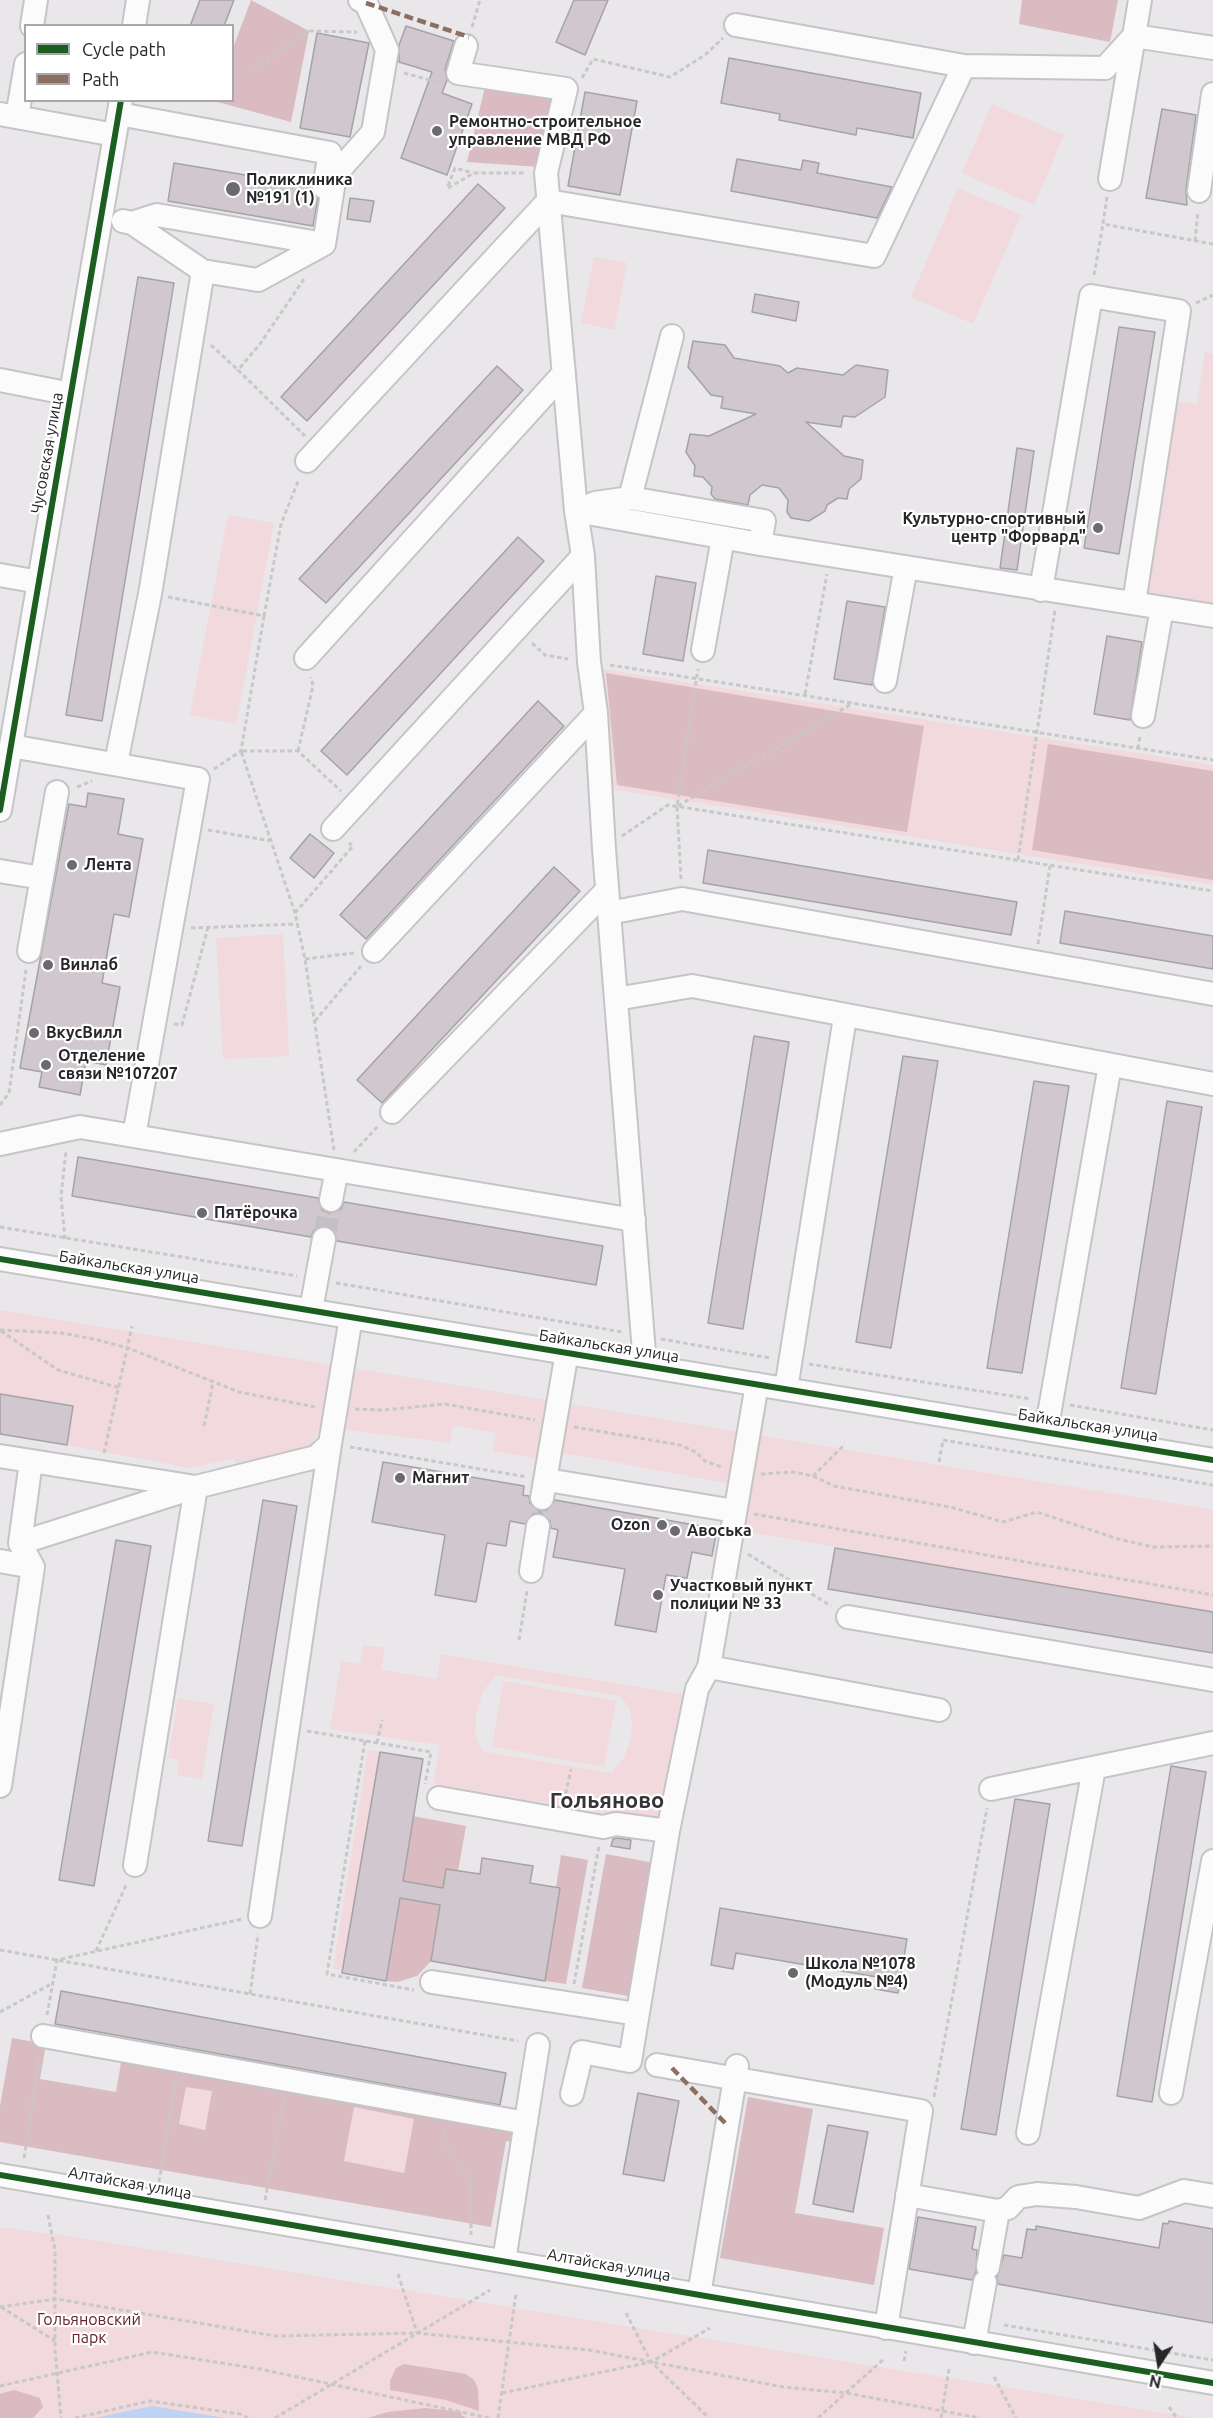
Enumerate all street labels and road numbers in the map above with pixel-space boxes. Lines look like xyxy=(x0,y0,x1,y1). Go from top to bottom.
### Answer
street label: Чусовская улица xyxy=(27,391,67,515)
street label: Байкальская улица xyxy=(58,1246,200,1288)
street label: Байкальская улица xyxy=(538,1325,680,1367)
street label: Байкальская улица xyxy=(1017,1404,1159,1446)
street label: Алтайская улица xyxy=(67,2163,193,2203)
street label: Алтайская улица xyxy=(546,2245,672,2285)

